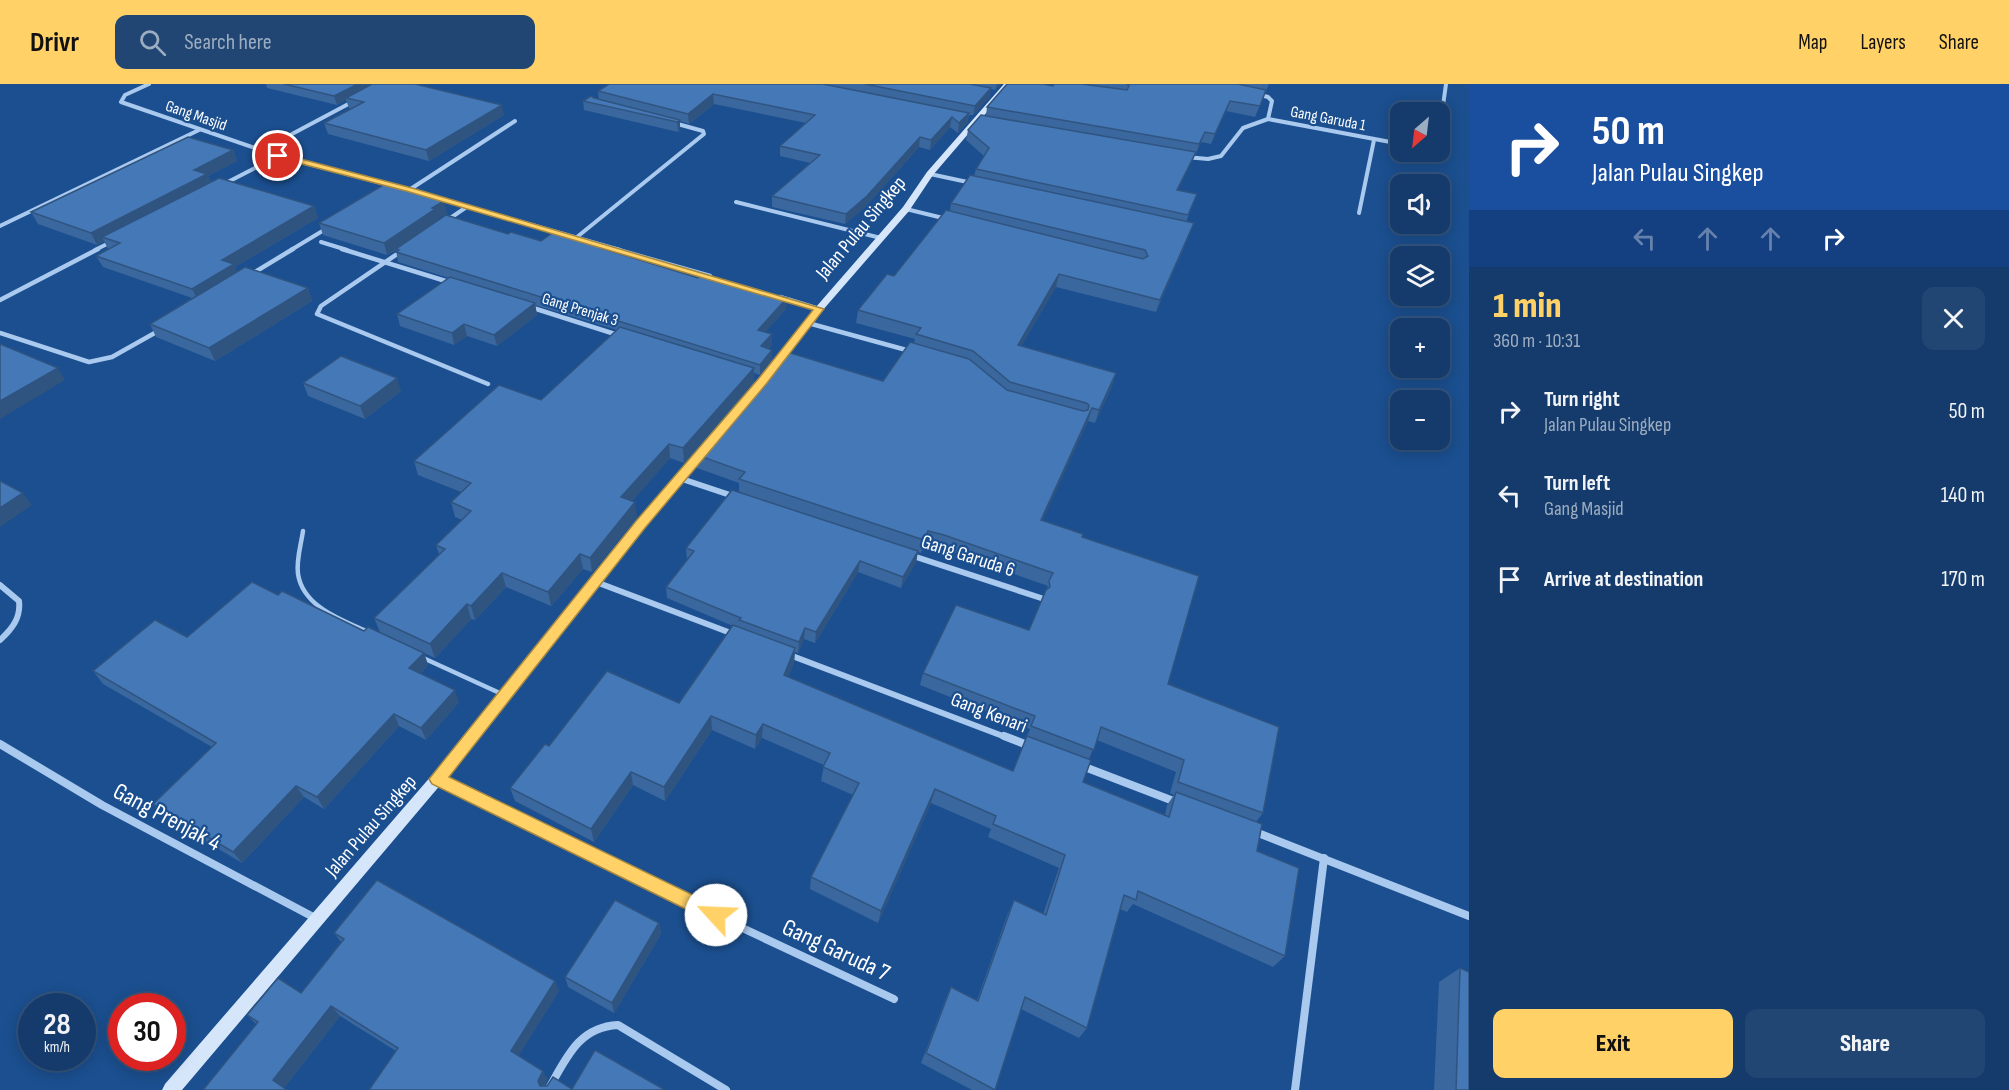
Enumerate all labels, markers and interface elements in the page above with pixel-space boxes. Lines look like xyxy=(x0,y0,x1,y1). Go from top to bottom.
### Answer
search box xyxy=(115,15,535,69)
text: Drivr xyxy=(30,26,79,59)
icon: search xyxy=(136,26,169,59)
text: Search here xyxy=(184,29,272,56)
text: Map xyxy=(1798,30,1827,55)
text: Layers xyxy=(1860,30,1906,55)
text: Share xyxy=(1939,30,1979,55)
street label: Gang Masjid xyxy=(163,97,229,135)
street label: Gang Garuda 1 xyxy=(1289,102,1368,136)
north arrow xyxy=(1390,102,1450,162)
map controls xyxy=(1390,102,1450,450)
text: 50 m xyxy=(1592,106,1665,157)
icon: right xyxy=(1493,108,1571,186)
pin xyxy=(252,130,303,181)
icon: arrive xyxy=(261,139,294,172)
text: Jalan Pulau Singkep xyxy=(1592,157,1764,189)
street label: Jalan Pulau Singkep xyxy=(810,172,911,285)
button: sound xyxy=(1390,174,1450,234)
icon: left xyxy=(1628,222,1661,255)
icon: ahead xyxy=(1691,222,1724,255)
icon: ahead xyxy=(1754,222,1787,255)
icon: right xyxy=(1817,222,1850,255)
button: layers xyxy=(1390,246,1450,306)
text: 1 min xyxy=(1493,285,1561,328)
button: close xyxy=(1922,287,1985,350)
street label: Gang Prenjak 3 xyxy=(540,289,620,331)
button: + xyxy=(1390,318,1450,378)
text: 360 m · 10:31 xyxy=(1493,329,1580,353)
text: Turn right xyxy=(1544,386,1620,413)
button: − xyxy=(1390,390,1450,450)
icon: right xyxy=(1493,395,1526,428)
text: 50 m xyxy=(1949,398,1985,425)
text: Jalan Pulau Singkep xyxy=(1544,413,1671,437)
text: Turn left xyxy=(1544,470,1610,497)
icon: left xyxy=(1493,479,1526,512)
text: 140 m xyxy=(1941,482,1985,509)
text: Gang Masjid xyxy=(1544,497,1624,521)
street label: Gang Garuda 6 xyxy=(918,530,1018,582)
icon: arrive xyxy=(1493,563,1526,596)
text: Arrive at destination xyxy=(1544,566,1703,593)
text: 170 m xyxy=(1941,566,1985,593)
street label: Gang Kenari xyxy=(947,688,1031,738)
street label: Jalan Pulau Singkep xyxy=(320,770,422,883)
street label: Gang Prenjak 4 xyxy=(108,777,226,857)
position arrow xyxy=(684,883,748,947)
street label: Gang Garuda 7 xyxy=(778,912,895,988)
speed limit sign: 30 xyxy=(108,993,186,1071)
text: 28 xyxy=(43,1007,71,1043)
button: Exit xyxy=(1493,1009,1733,1078)
button: Share xyxy=(1745,1009,1985,1078)
text: km/h xyxy=(44,1038,70,1057)

